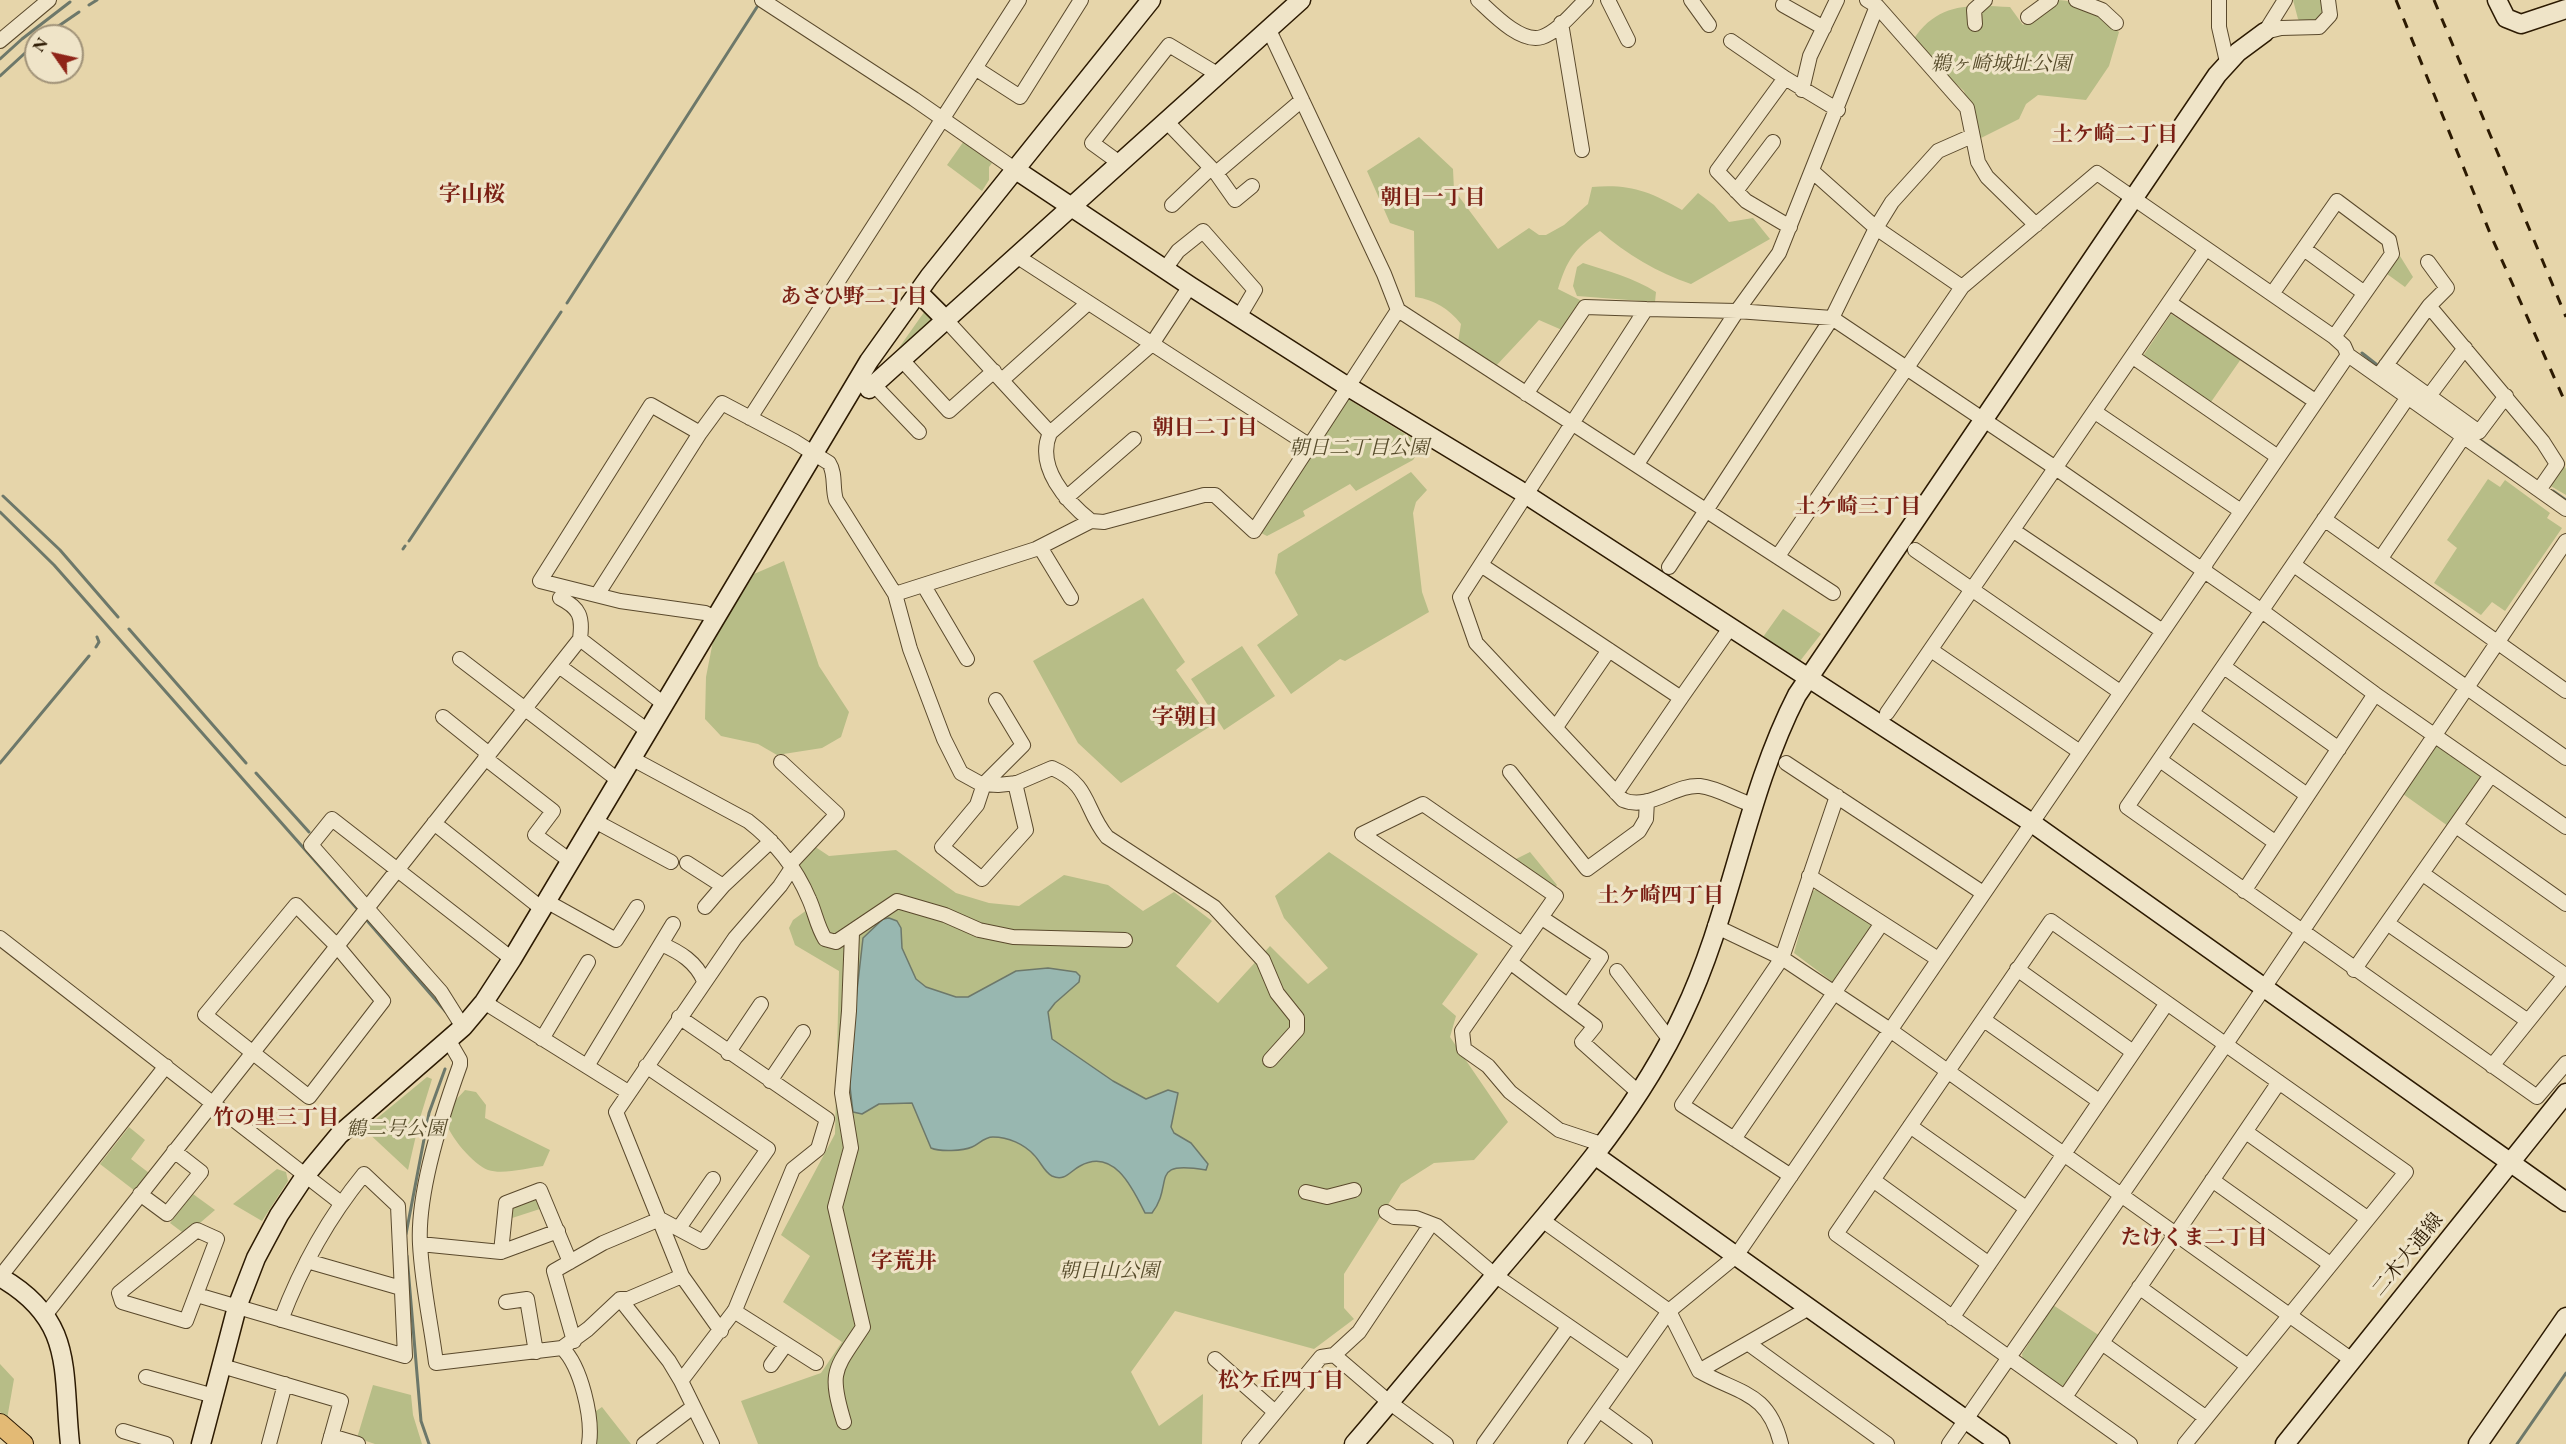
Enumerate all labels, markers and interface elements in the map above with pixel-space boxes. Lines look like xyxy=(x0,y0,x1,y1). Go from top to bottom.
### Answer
north arrow xyxy=(24,24,84,84)
text: N xyxy=(28,34,53,56)
park label: 鵜ヶ崎城址公園 xyxy=(1931,53,2071,77)
district label: 土ケ崎二丁目 xyxy=(2052,122,2178,148)
district label: 字山桜 xyxy=(439,182,505,208)
district label: 朝日一丁目 xyxy=(1381,185,1485,211)
district label: あさひ野二丁目 xyxy=(781,284,927,310)
district label: 朝日二丁目 xyxy=(1153,415,1257,441)
park label: 朝日二丁目公園 xyxy=(1289,437,1429,461)
district label: 土ケ崎三丁目 xyxy=(1795,494,1921,520)
district label: 字朝日 xyxy=(1152,705,1218,731)
district label: 土ケ崎四丁目 xyxy=(1598,883,1724,909)
district label: 竹の里三丁目 xyxy=(213,1105,339,1131)
park label: 鶴二号公園 xyxy=(346,1118,446,1142)
street label: 二木大通線 xyxy=(2367,1209,2449,1301)
district label: たけくま二丁目 xyxy=(2121,1225,2267,1251)
district label: 字荒井 xyxy=(871,1249,937,1275)
park label: 朝日山公園 xyxy=(1059,1260,1159,1284)
district label: 松ケ丘四丁目 xyxy=(1218,1368,1344,1394)

